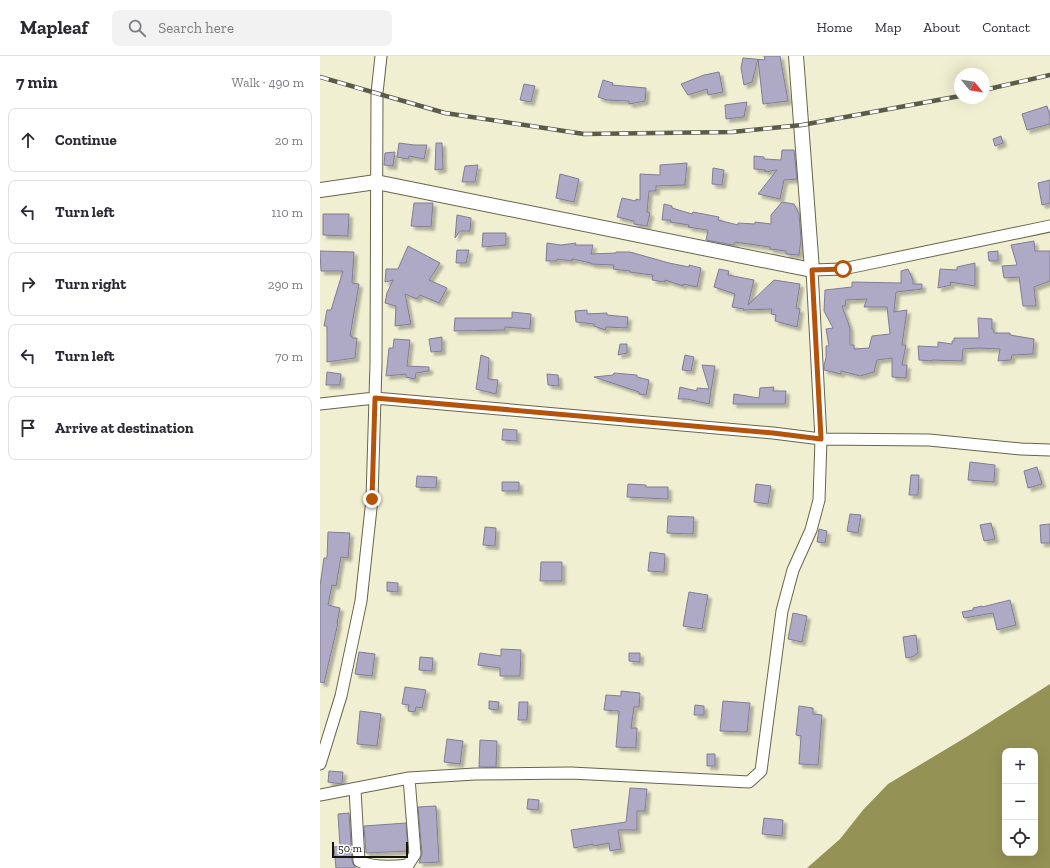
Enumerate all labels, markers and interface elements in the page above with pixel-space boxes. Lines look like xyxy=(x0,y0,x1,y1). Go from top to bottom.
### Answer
search box xyxy=(112,10,392,46)
text: Mapleaf xyxy=(20,16,88,39)
icon: search xyxy=(126,17,148,39)
text: Search here xyxy=(158,19,234,37)
text: Home xyxy=(817,19,853,36)
text: Map xyxy=(875,19,901,36)
text: About xyxy=(923,19,960,36)
text: Contact xyxy=(982,19,1030,36)
north arrow xyxy=(954,68,990,104)
text: 7 min xyxy=(16,72,58,92)
text: Walk · 490 m xyxy=(232,75,304,90)
icon: ahead xyxy=(17,129,39,151)
text: Continue xyxy=(55,131,117,149)
text: 20 m xyxy=(275,133,303,148)
icon: left xyxy=(17,201,39,223)
text: Turn left xyxy=(55,203,115,221)
text: 110 m xyxy=(271,205,303,220)
route start xyxy=(834,260,852,278)
icon: right xyxy=(17,273,39,295)
text: Turn right xyxy=(55,275,126,293)
text: 290 m xyxy=(268,277,303,292)
icon: left xyxy=(17,345,39,367)
text: Turn left xyxy=(55,347,115,365)
text: 70 m xyxy=(275,349,303,364)
icon: arrive xyxy=(17,417,39,439)
text: Arrive at destination xyxy=(55,419,194,437)
route end xyxy=(363,490,381,508)
map controls xyxy=(1002,748,1038,856)
button: + xyxy=(1002,748,1038,784)
button: − xyxy=(1002,784,1038,820)
button: locate xyxy=(1002,820,1038,856)
scale bar xyxy=(332,840,408,859)
text: 50 m xyxy=(338,842,362,855)

